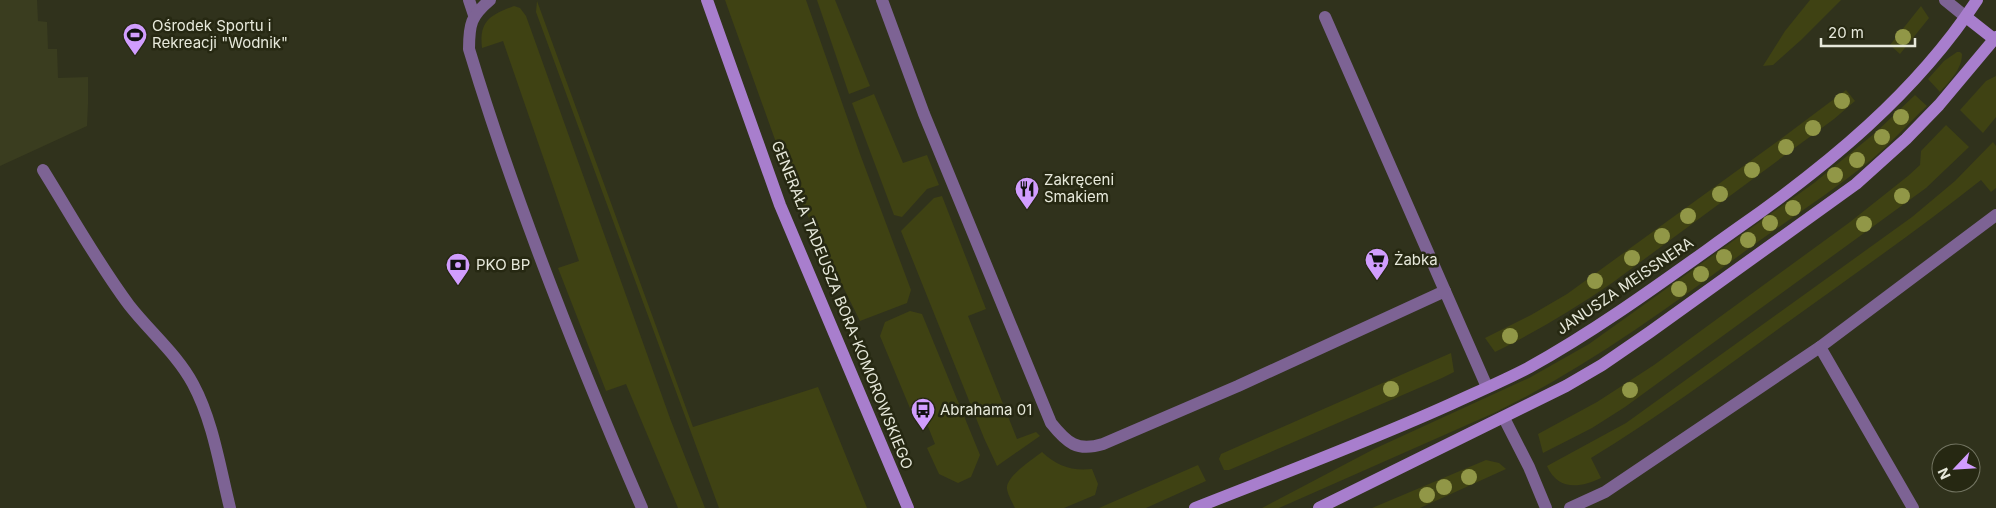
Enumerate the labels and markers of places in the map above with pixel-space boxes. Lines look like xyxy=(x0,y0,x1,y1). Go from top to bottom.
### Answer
place label: Ośrodek Sportu i Rekreacji "Wodnik" xyxy=(152,16,288,52)
sports icon: Ośrodek Sportu i Rekreacji "Wodnik" xyxy=(122,22,148,56)
place label: Zakręceni Smakiem xyxy=(1044,170,1114,206)
restaurant icon: Zakręceni Smakiem xyxy=(1014,176,1040,210)
supermarket icon: Żabka xyxy=(1364,247,1390,281)
place label: Żabka xyxy=(1394,250,1438,269)
bank icon: PKO BP xyxy=(445,252,471,286)
place label: PKO BP xyxy=(476,255,530,274)
bus stop icon: Abrahama 01 xyxy=(910,397,936,431)
place label: Abrahama 01 xyxy=(940,400,1032,419)

